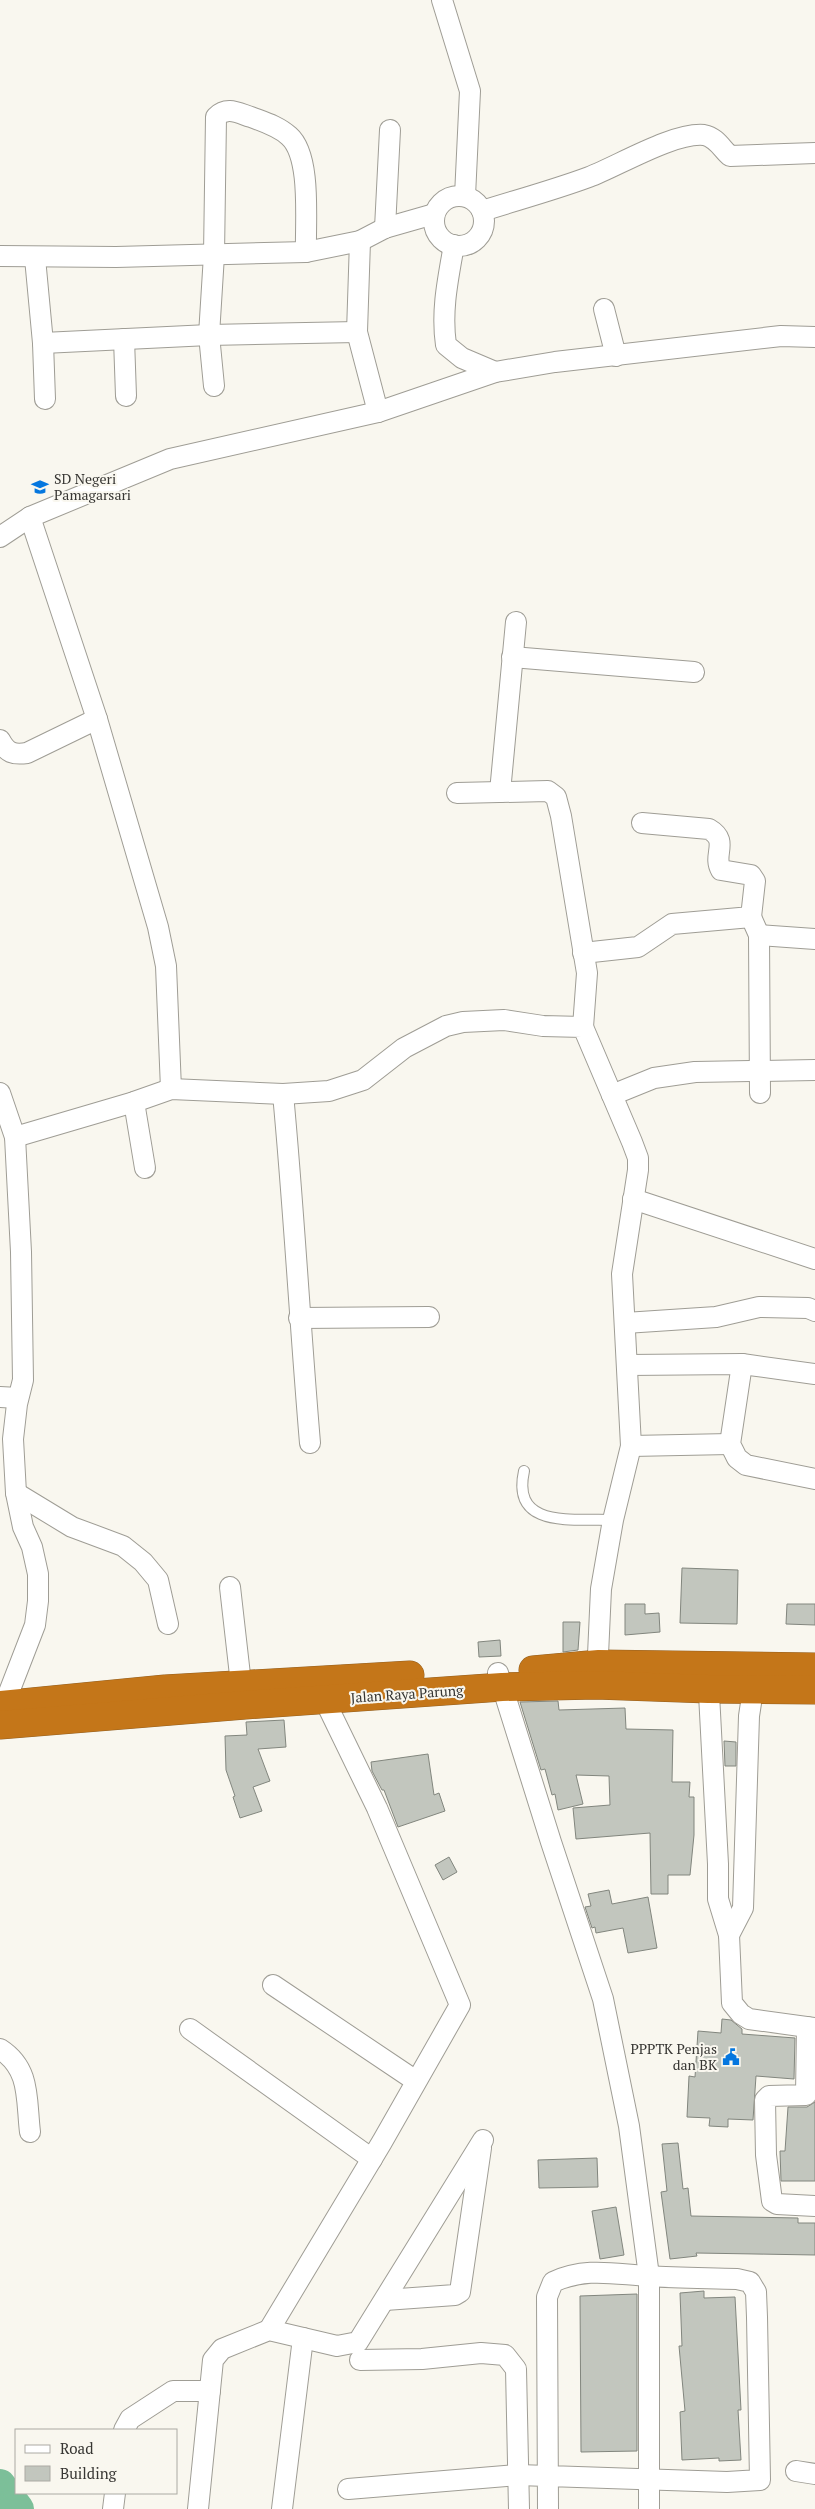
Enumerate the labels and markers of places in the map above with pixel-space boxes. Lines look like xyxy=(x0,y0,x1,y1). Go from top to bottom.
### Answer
place label: SD Negeri Pamagarsari xyxy=(54,469,131,504)
school or university icon: SD Negeri Pamagarsari xyxy=(30,477,50,497)
place label: PPPTK Penjas dan BK xyxy=(630,2039,718,2074)
public building icon: PPPTK Penjas dan BK xyxy=(721,2047,741,2067)

